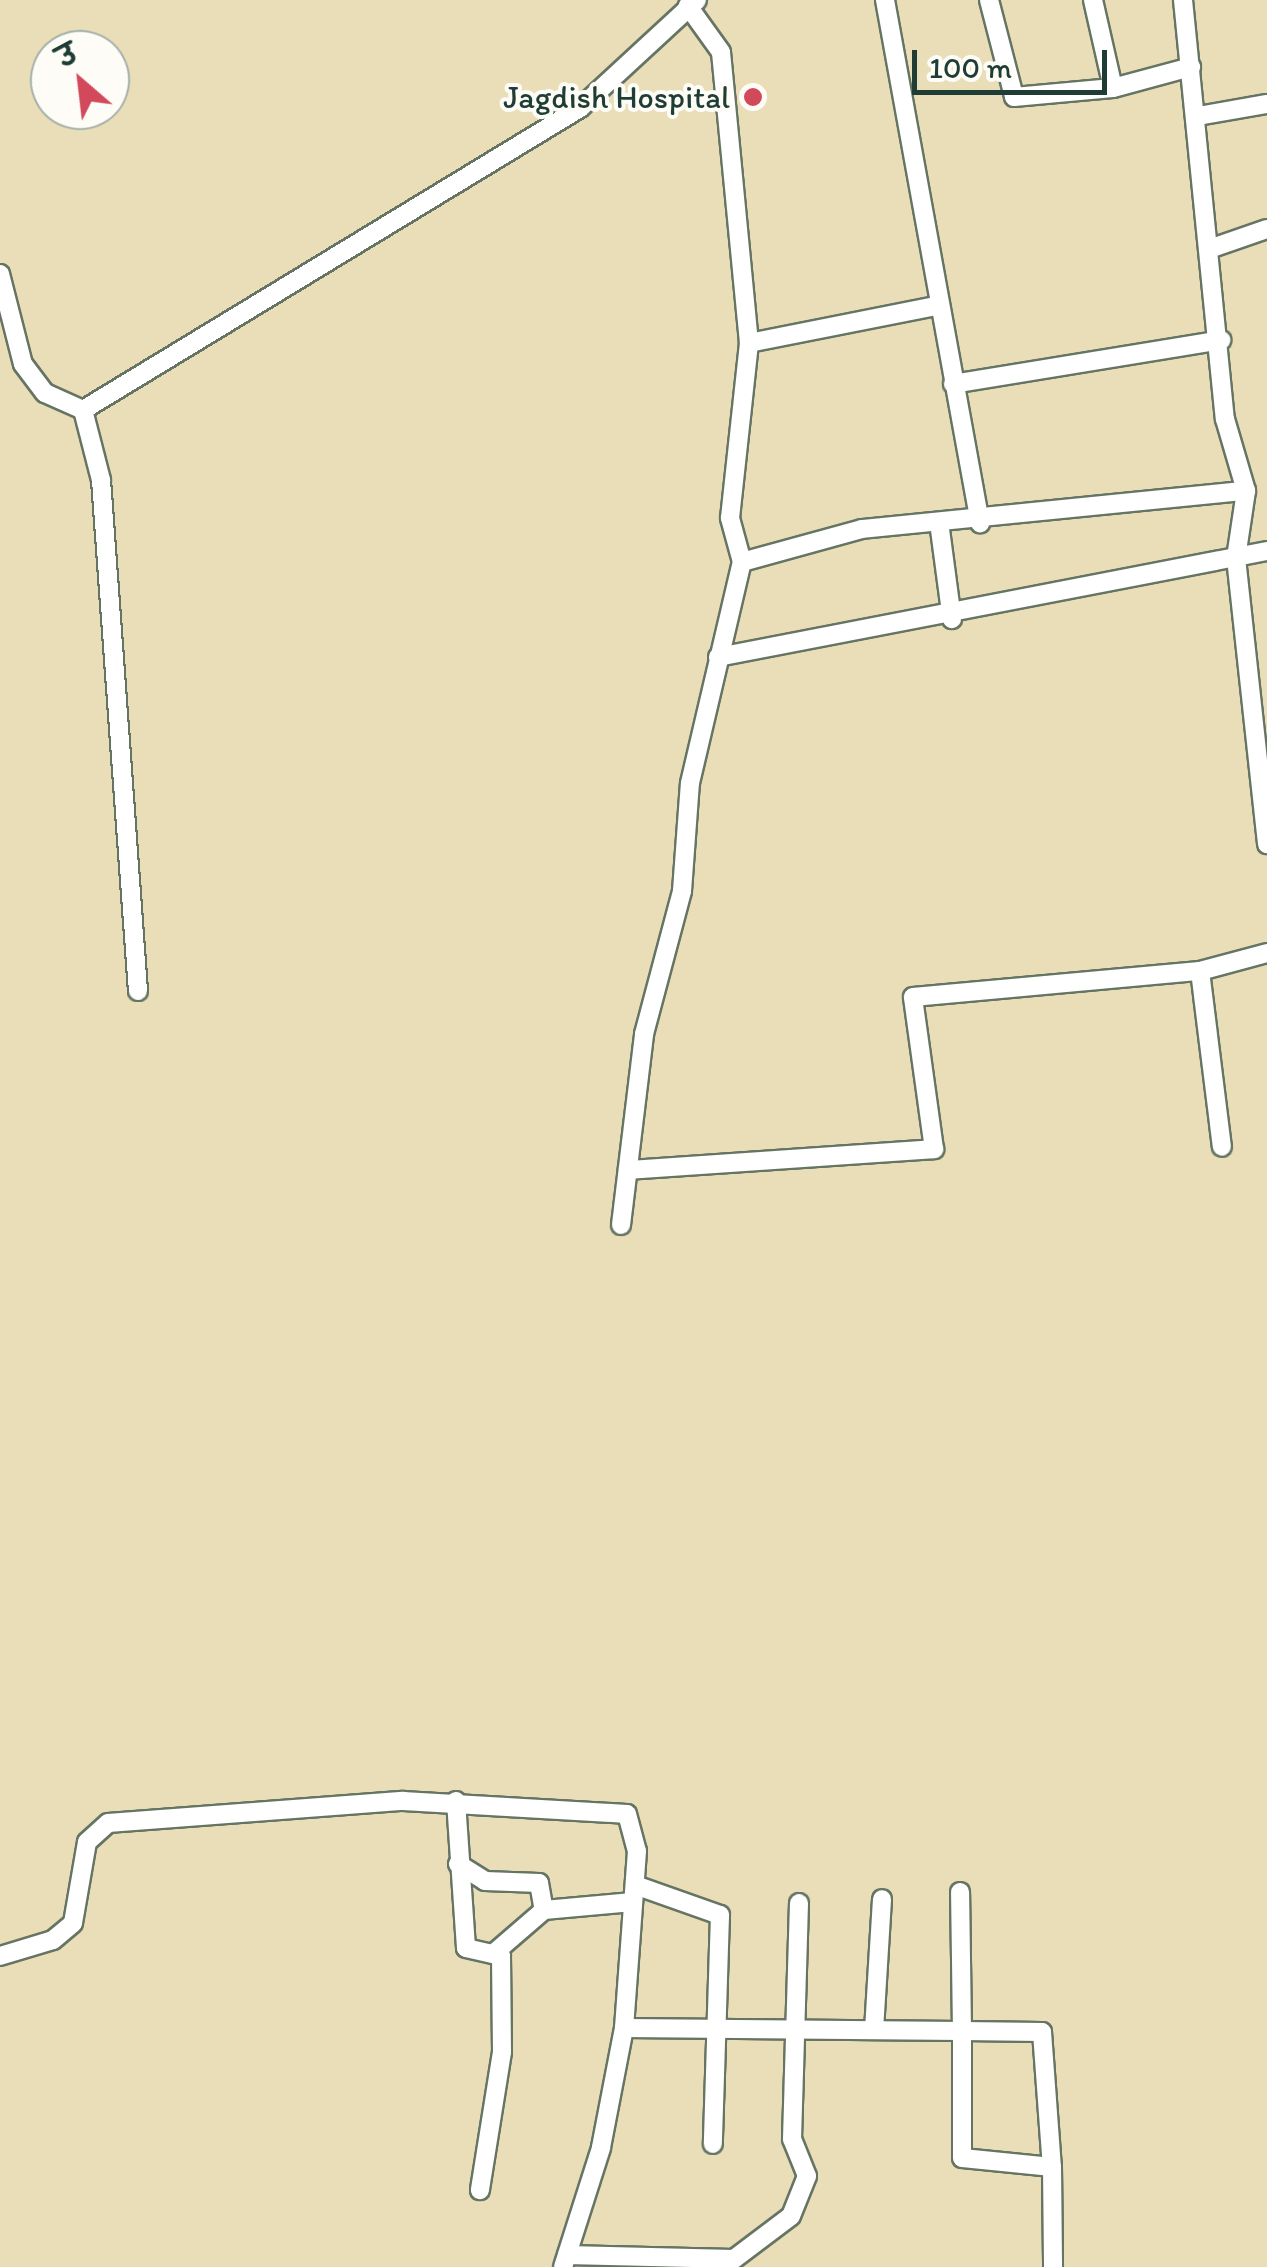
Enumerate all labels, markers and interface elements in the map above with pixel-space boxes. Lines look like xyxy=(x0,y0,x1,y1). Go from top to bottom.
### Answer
north arrow xyxy=(30,30,130,130)
scale bar xyxy=(917,30,1112,92)
text: उ xyxy=(51,36,83,75)
text: 100 m xyxy=(929,49,1012,86)
place label: Jagdish Hospital xyxy=(503,78,730,116)
marker: Jagdish Hospital xyxy=(740,84,766,110)

